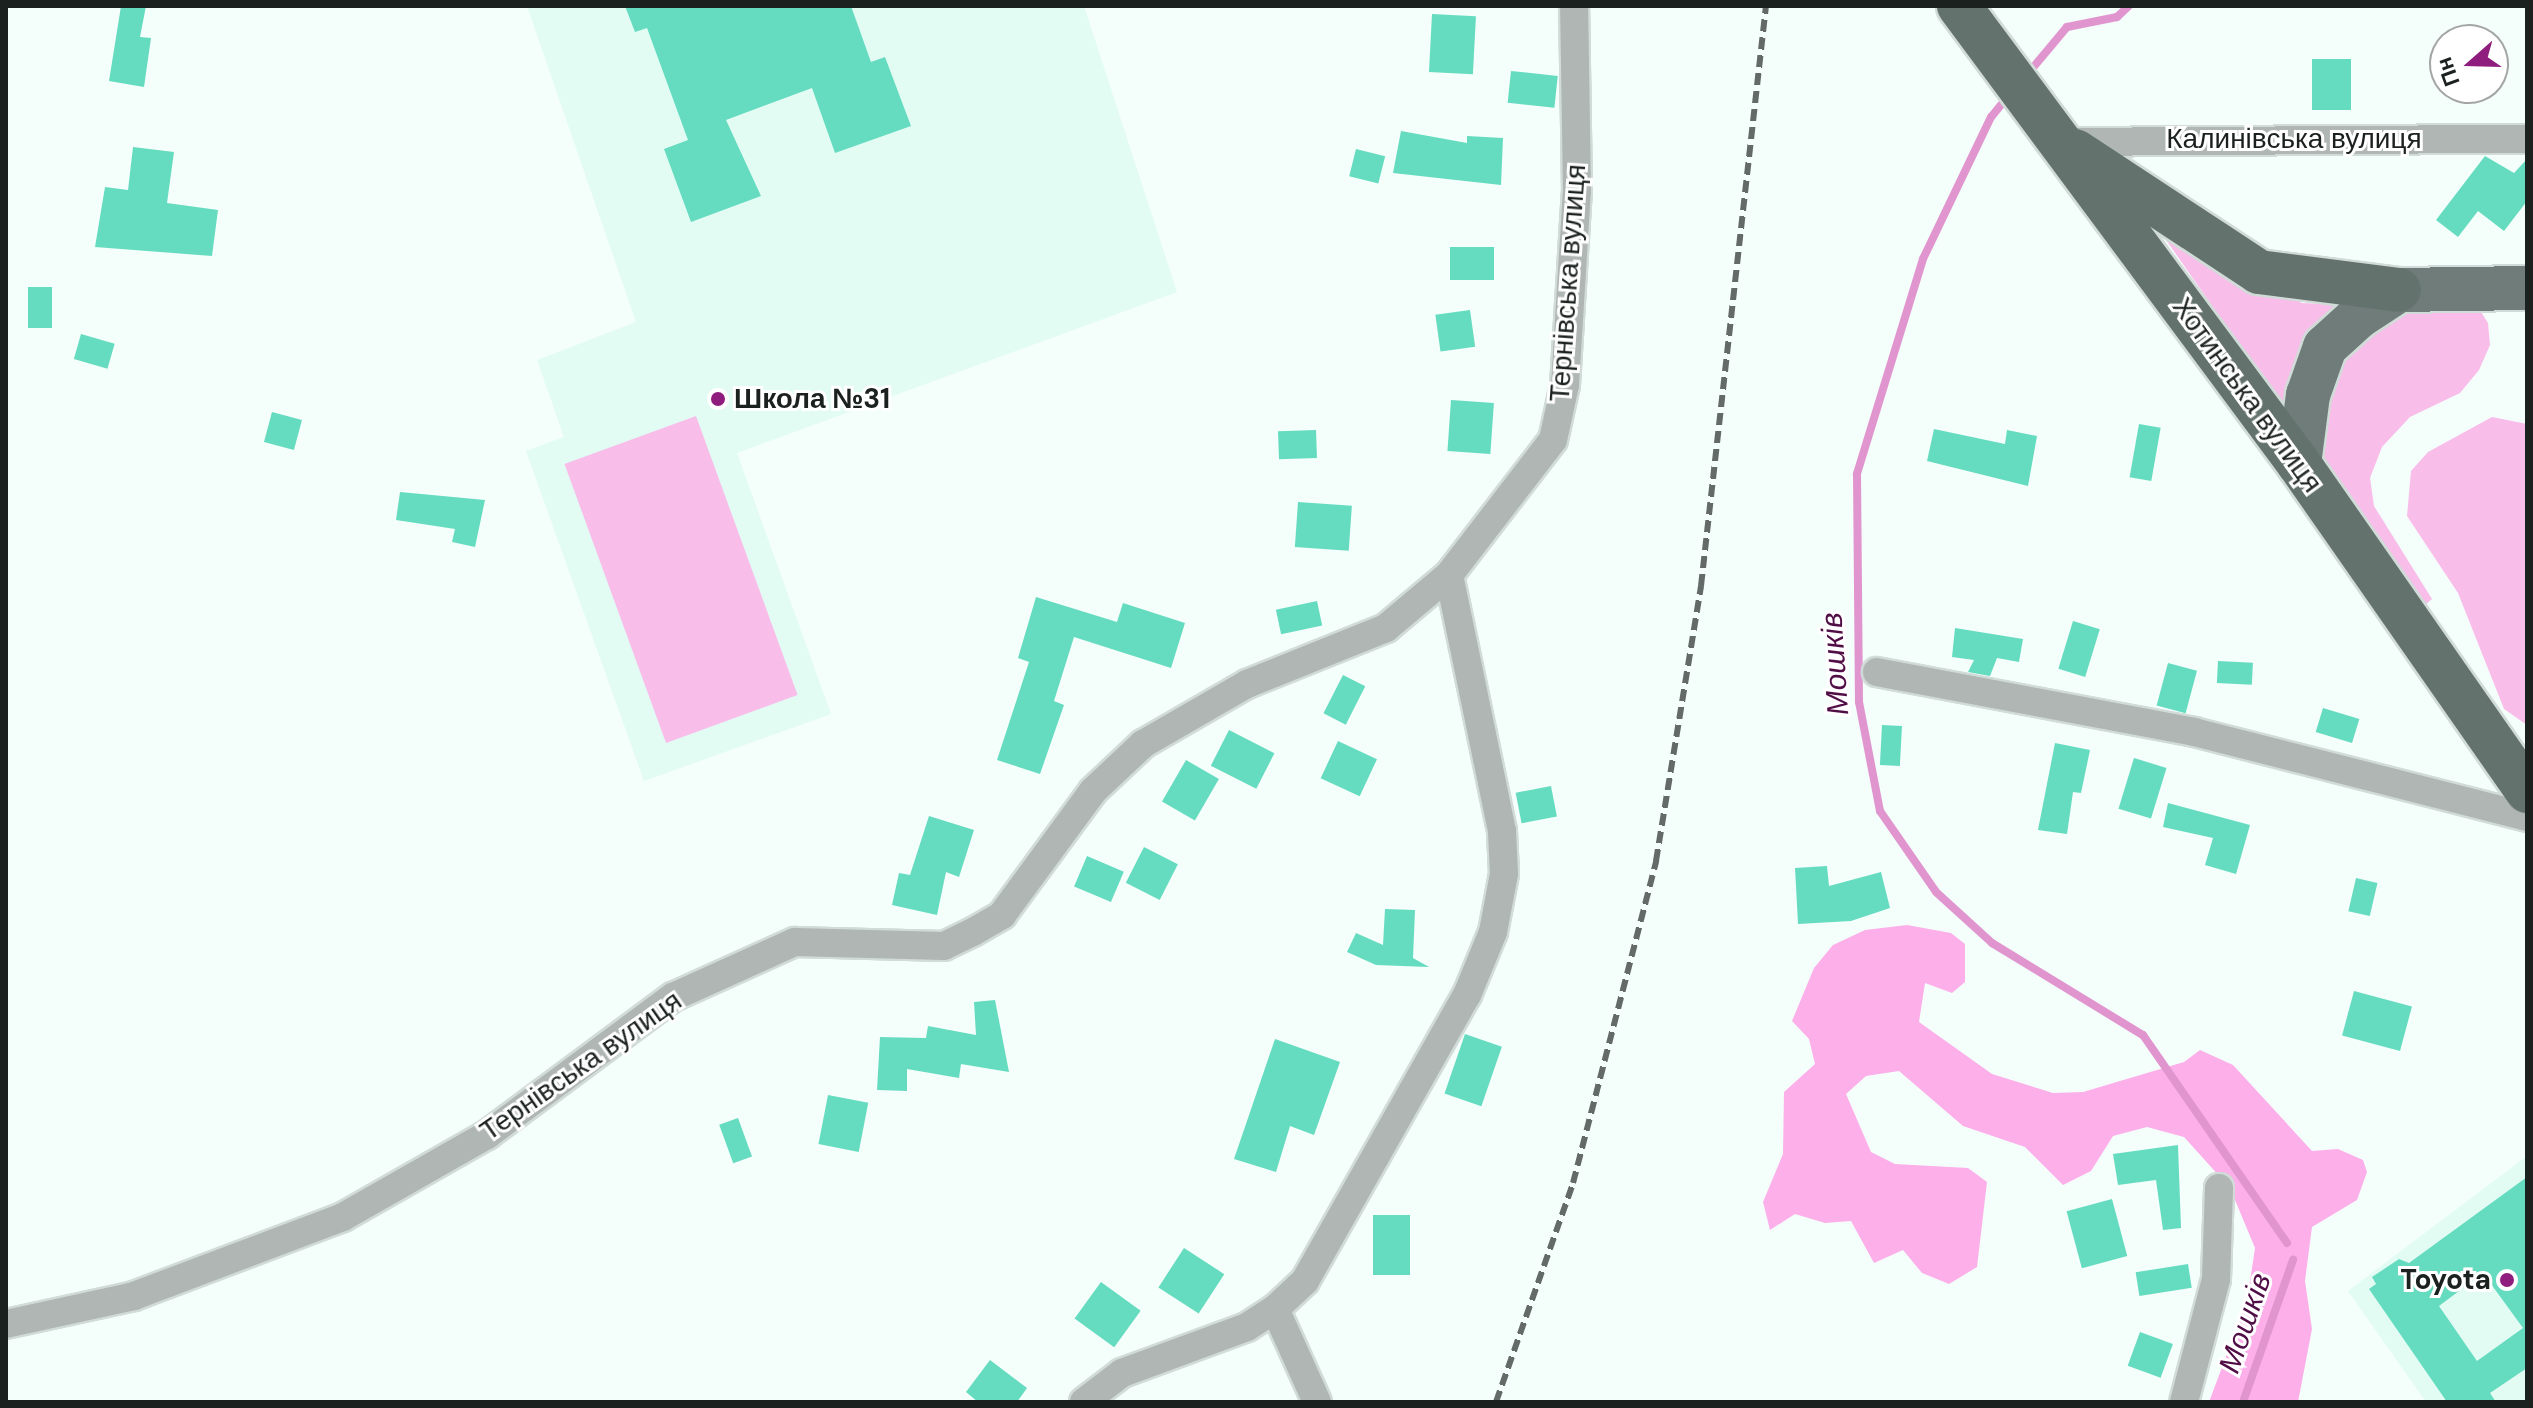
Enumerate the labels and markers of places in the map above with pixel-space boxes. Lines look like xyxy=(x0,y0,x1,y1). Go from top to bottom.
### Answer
place label: Школа №31 xyxy=(734,382,890,416)
marker: Школа №31 xyxy=(709,390,727,408)
place label: Toyota xyxy=(2400,1263,2491,1297)
marker: Toyota xyxy=(2498,1271,2516,1289)

